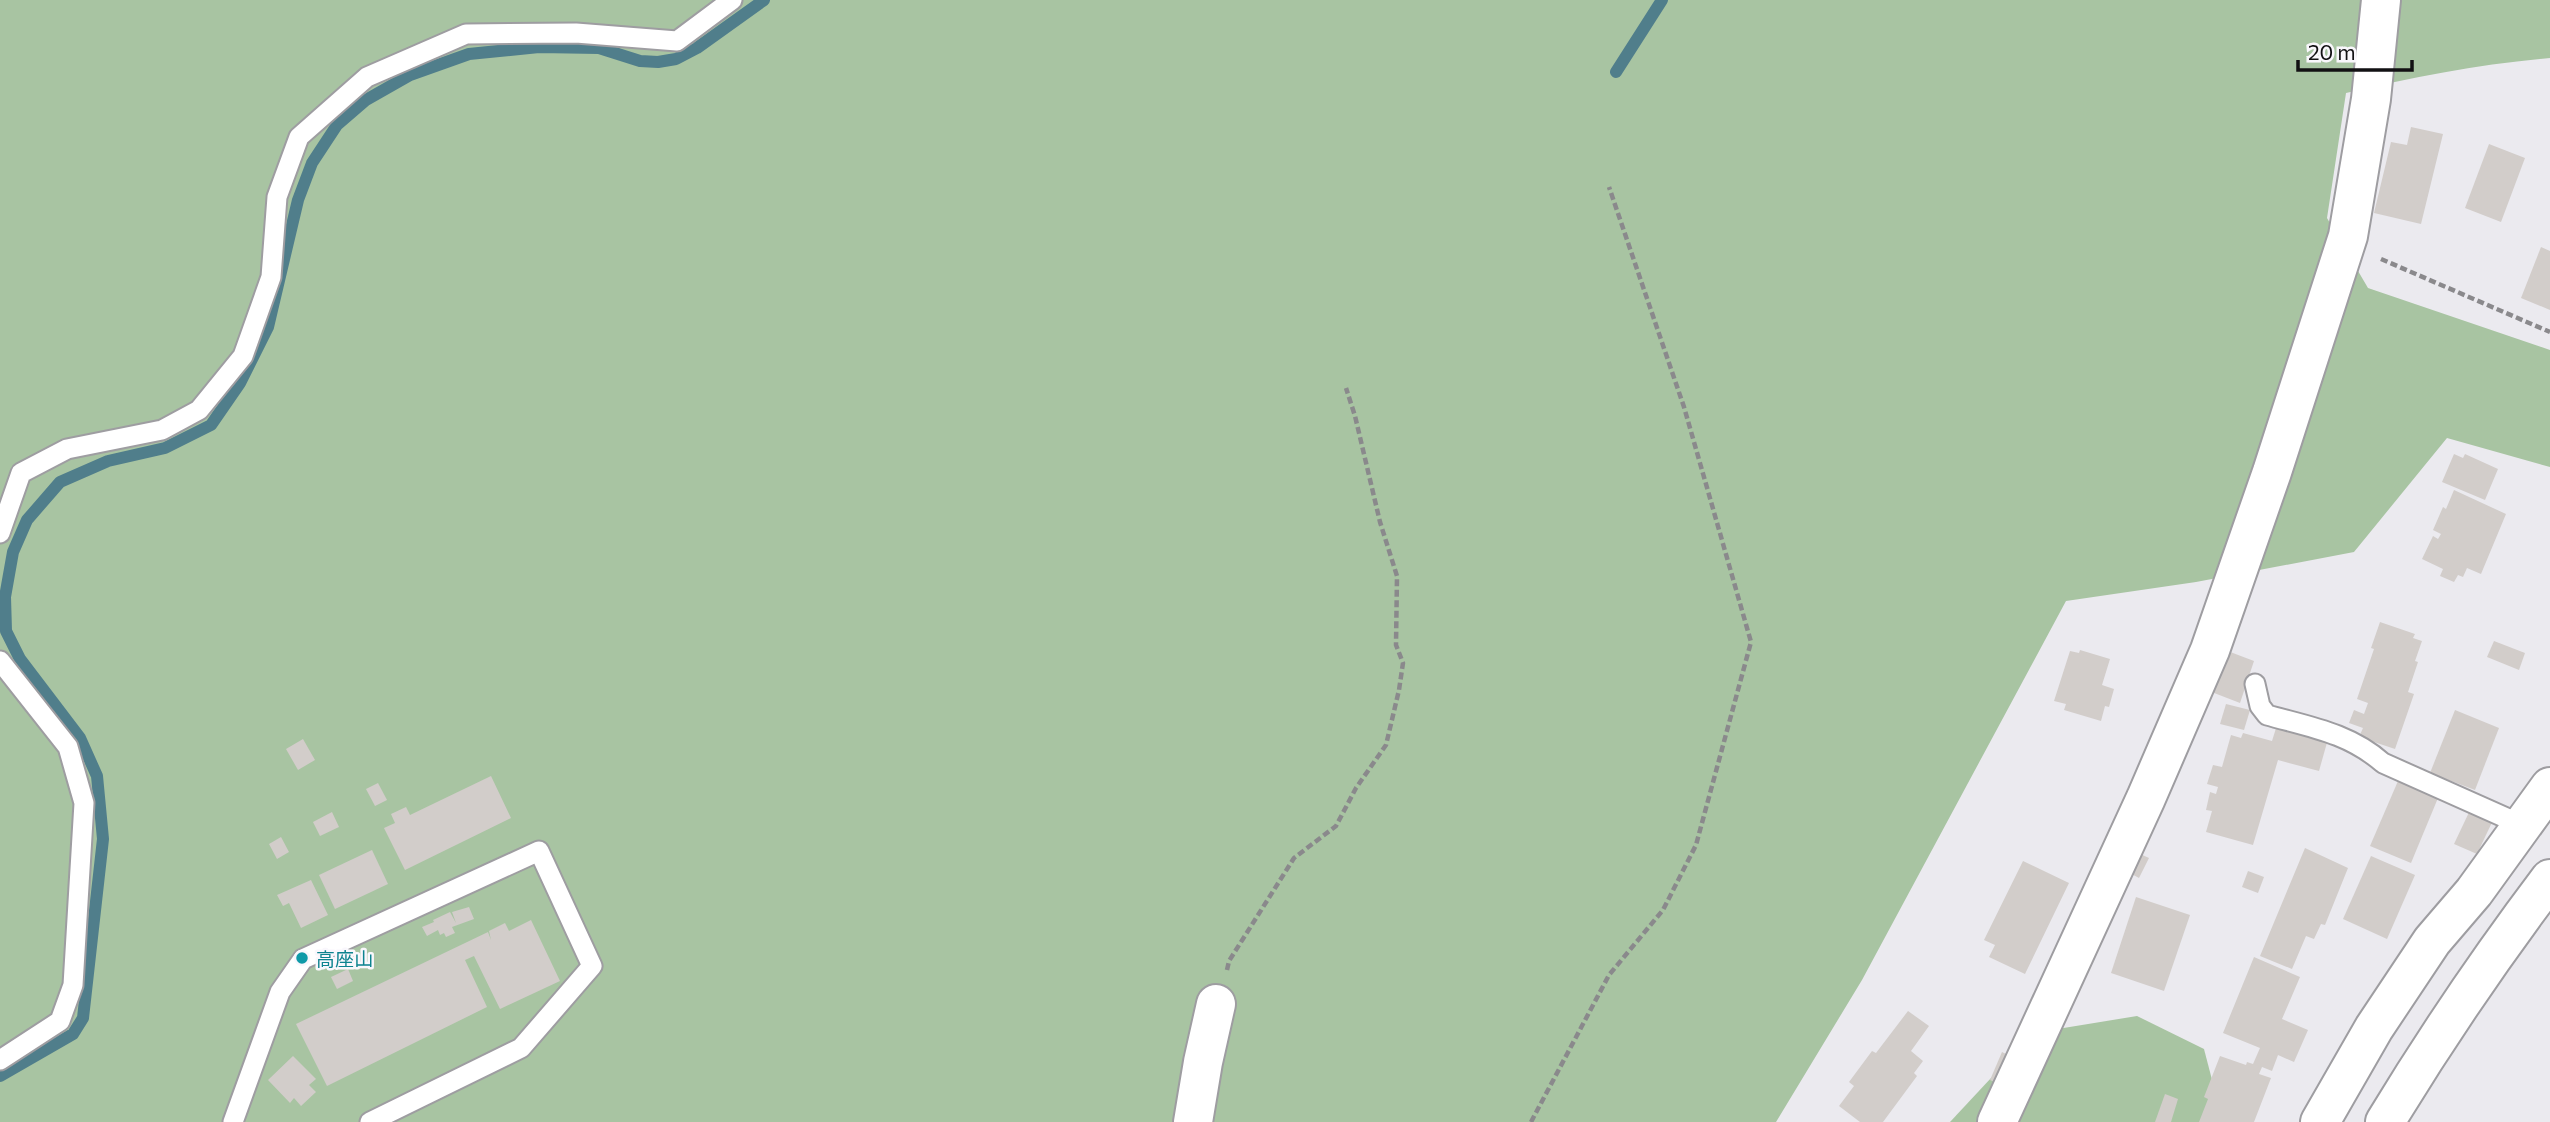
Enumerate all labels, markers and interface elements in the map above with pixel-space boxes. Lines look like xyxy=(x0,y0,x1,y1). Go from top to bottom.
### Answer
scale bar xyxy=(2298,28,2412,72)
text: 20 m xyxy=(2308,39,2356,64)
place label: 高座山 xyxy=(316,947,373,970)
marker: 高座山 xyxy=(294,950,310,966)

